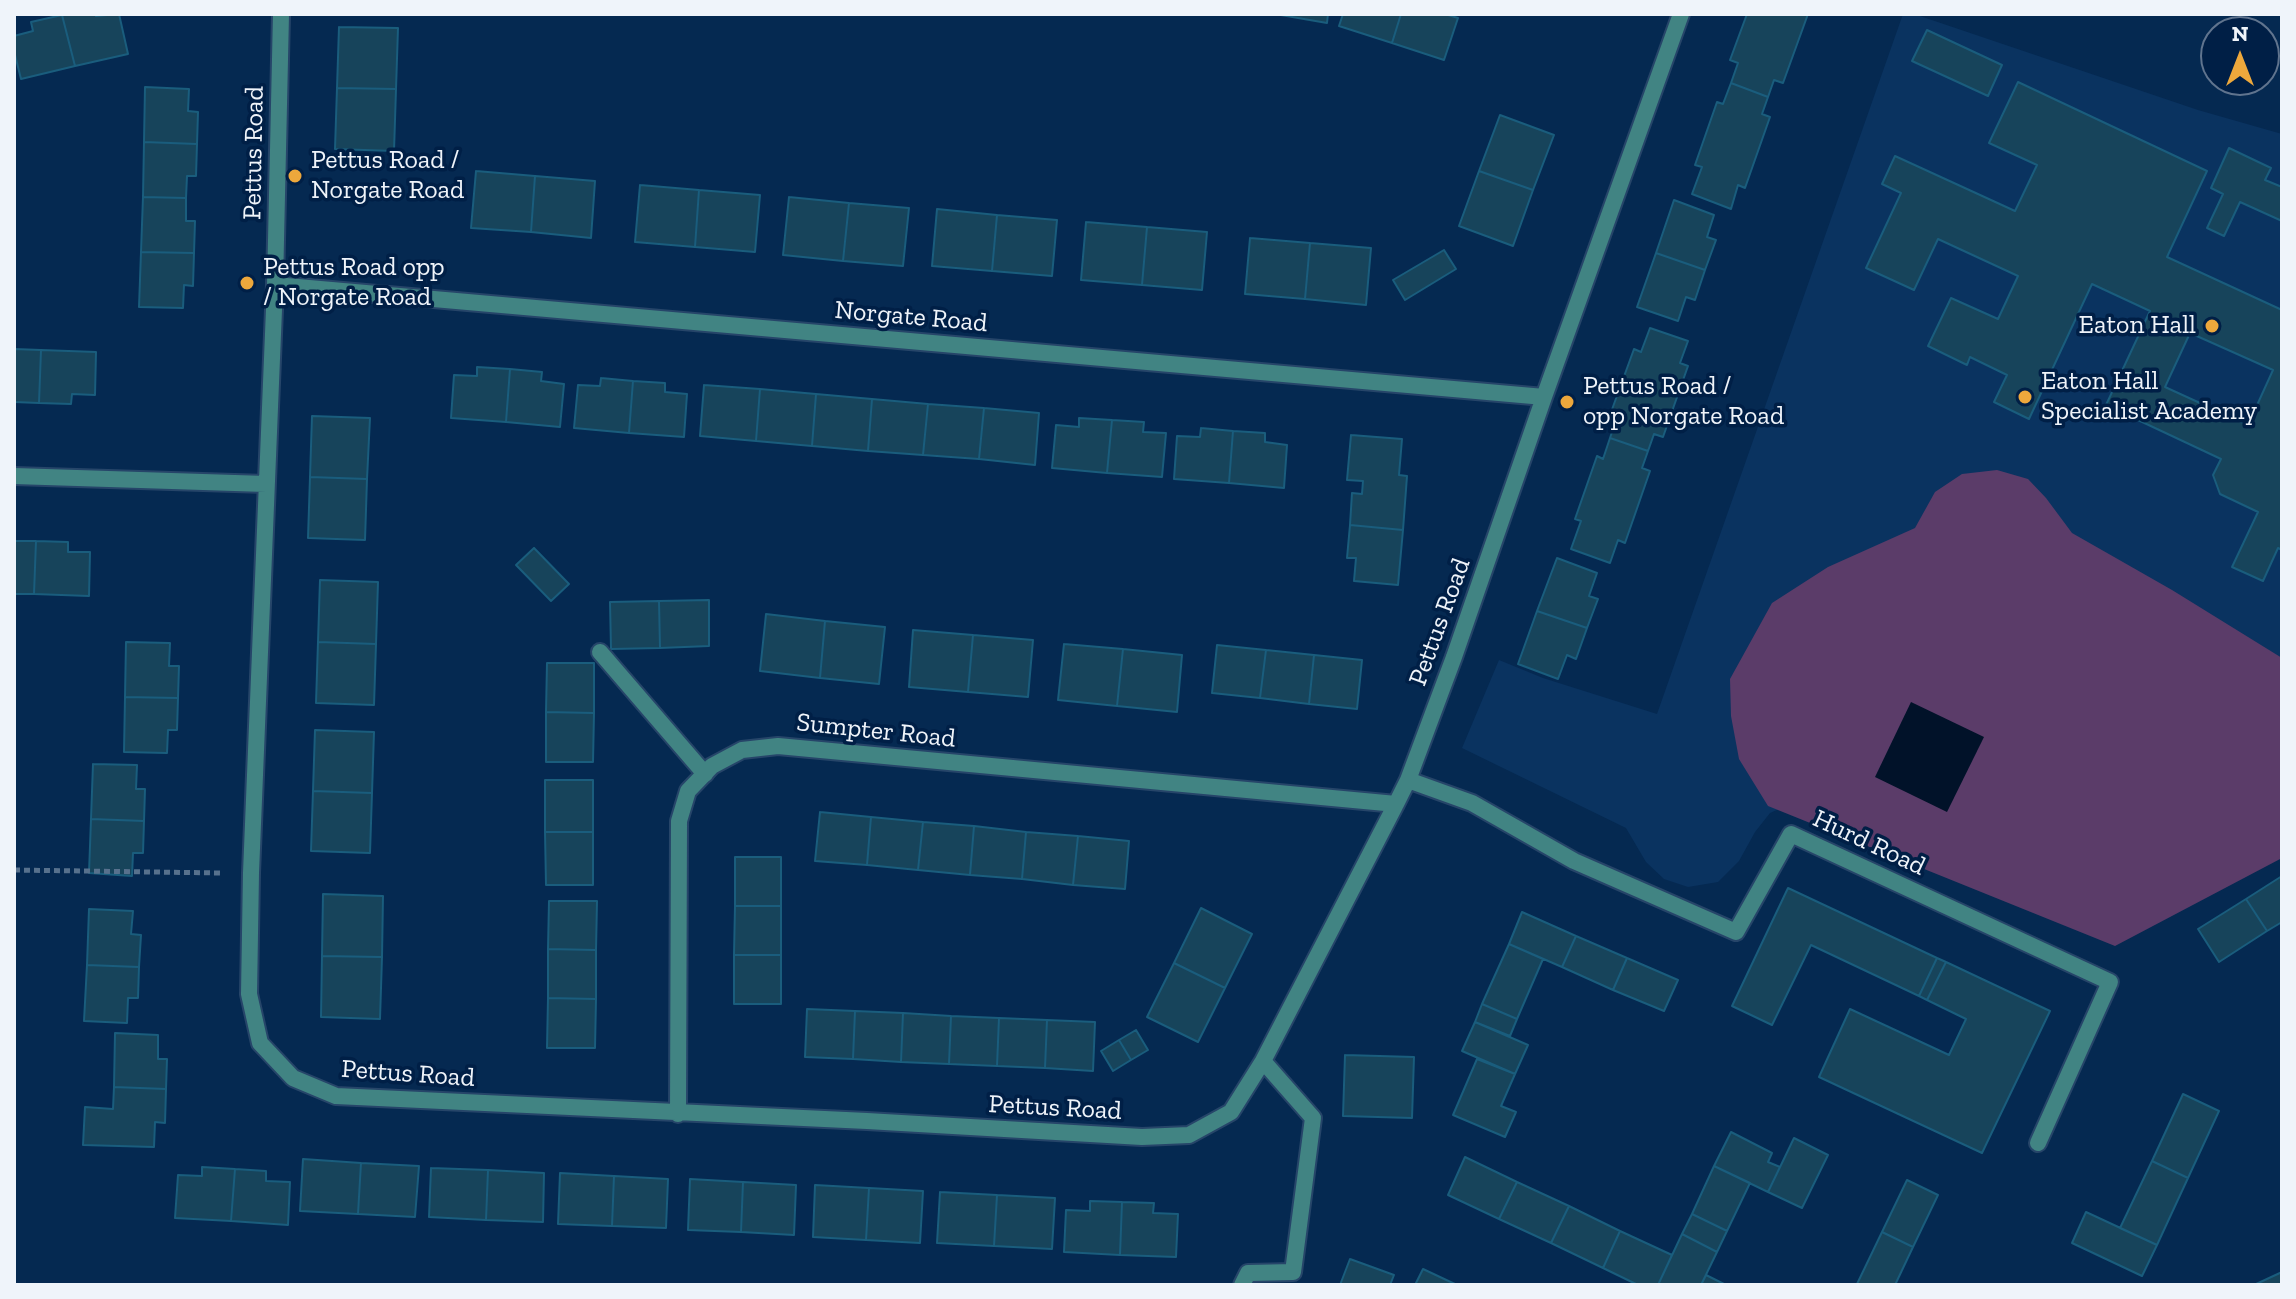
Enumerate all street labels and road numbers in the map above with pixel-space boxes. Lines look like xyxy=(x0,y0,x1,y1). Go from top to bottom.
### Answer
street label: Pettus Road xyxy=(237,86,271,220)
street label: Norgate Road xyxy=(833,295,989,339)
street label: Pettus Road xyxy=(1402,554,1478,690)
street label: Sumpter Road xyxy=(795,707,957,755)
street label: Hurd Road xyxy=(1808,803,1930,883)
street label: Pettus Road xyxy=(340,1054,476,1094)
street label: Pettus Road xyxy=(987,1089,1123,1127)

